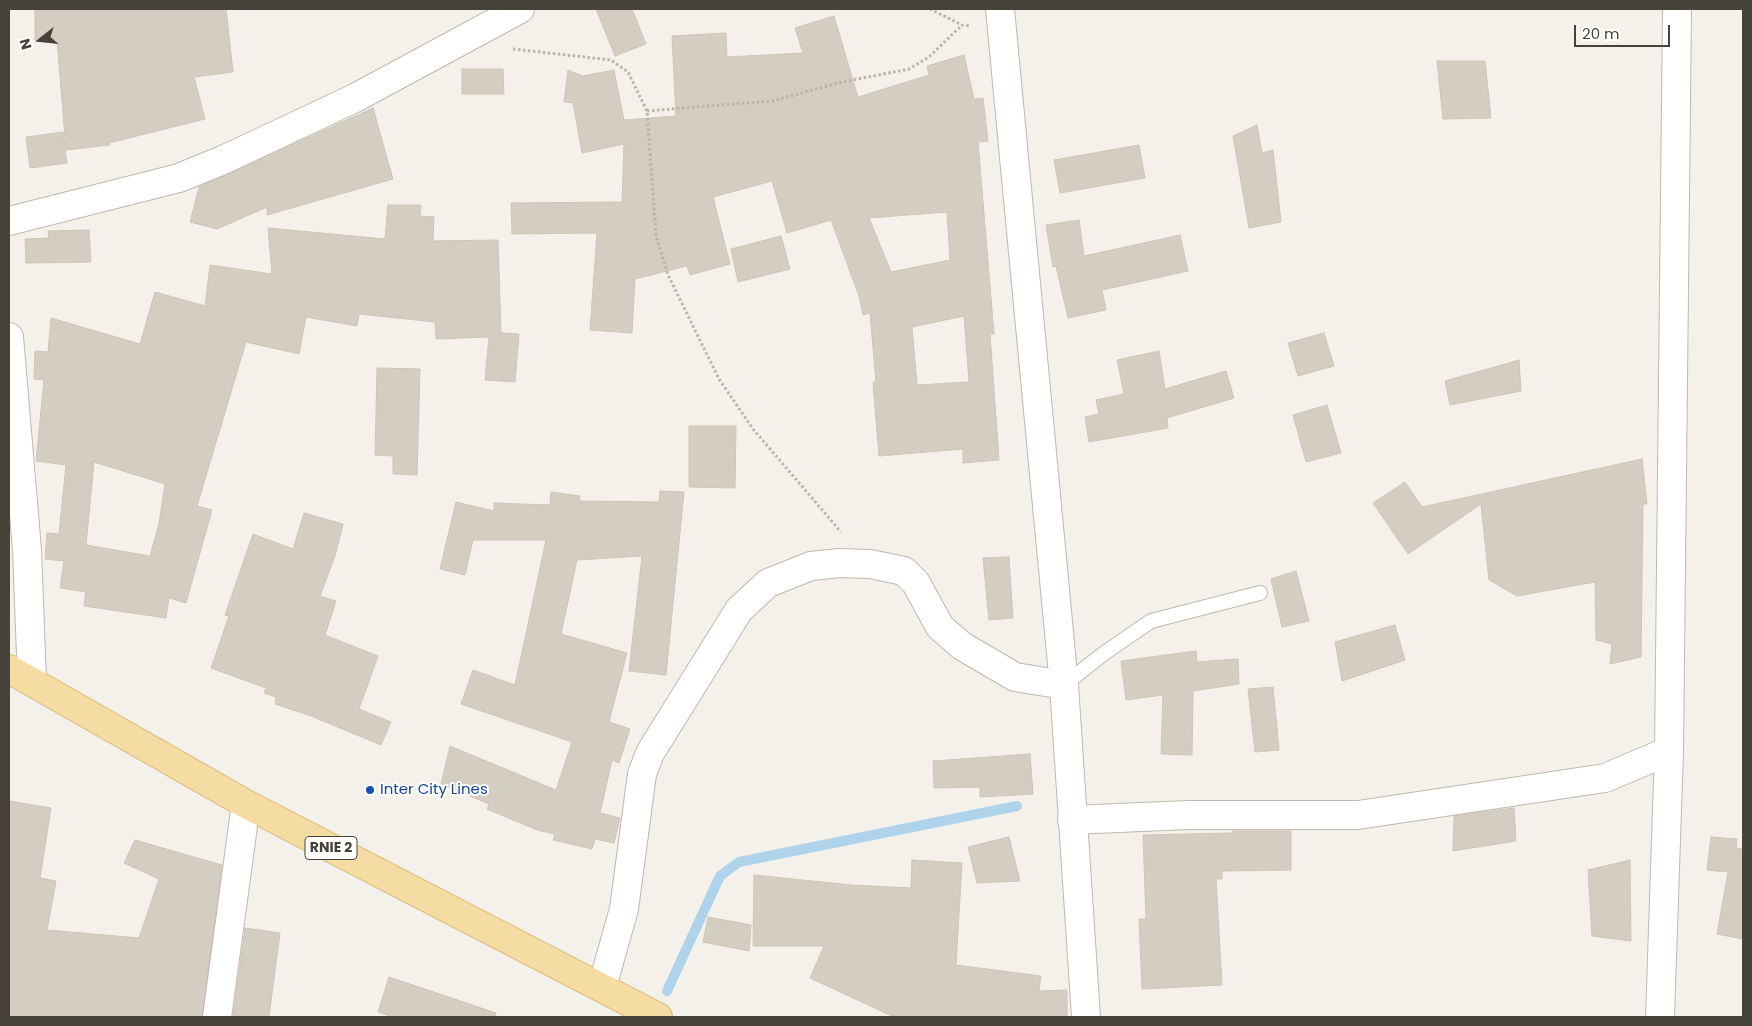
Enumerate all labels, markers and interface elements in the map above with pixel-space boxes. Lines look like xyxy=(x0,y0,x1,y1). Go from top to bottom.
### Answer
north arrow xyxy=(15,15,65,65)
scale bar xyxy=(1577,15,1673,47)
text: 20 m xyxy=(1582,23,1620,44)
text: N xyxy=(15,36,37,52)
place label: Inter City Lines xyxy=(380,781,488,799)
marker: Inter City Lines xyxy=(364,784,376,796)
road number: RNIE 2 xyxy=(305,836,357,860)

